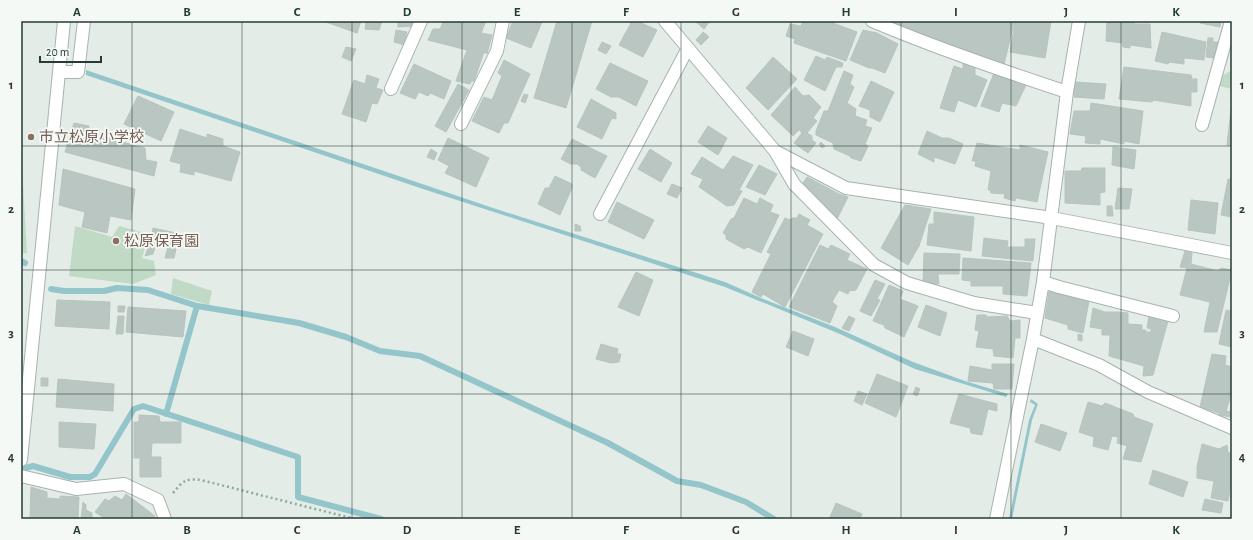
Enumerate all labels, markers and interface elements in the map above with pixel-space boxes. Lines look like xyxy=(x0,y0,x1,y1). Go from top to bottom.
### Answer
text: A xyxy=(73,6,81,19)
text: B xyxy=(183,6,191,19)
text: C xyxy=(294,6,301,19)
text: D xyxy=(403,6,412,19)
text: E xyxy=(514,6,521,19)
text: F xyxy=(623,6,630,19)
text: G xyxy=(732,6,740,19)
text: H xyxy=(841,6,851,19)
text: I xyxy=(954,6,958,19)
text: J xyxy=(1064,6,1068,19)
text: K xyxy=(1172,6,1180,19)
scale bar xyxy=(40,38,101,64)
text: 20 m xyxy=(46,46,69,58)
text: 1 xyxy=(9,79,13,92)
text: 1 xyxy=(1240,79,1244,92)
place label: 市立松原小学校 xyxy=(39,129,144,145)
marker: 市立松原小学校 xyxy=(26,132,36,142)
text: 2 xyxy=(8,203,14,216)
text: 2 xyxy=(1239,203,1245,216)
place label: 松原保育園 xyxy=(124,233,199,249)
marker: 松原保育園 xyxy=(111,236,121,246)
text: 3 xyxy=(8,327,14,340)
text: 3 xyxy=(1239,327,1245,340)
text: 4 xyxy=(8,451,15,464)
text: 4 xyxy=(1239,451,1246,464)
text: A xyxy=(73,524,81,537)
text: B xyxy=(183,524,191,537)
text: C xyxy=(294,524,301,537)
text: D xyxy=(403,524,412,537)
text: E xyxy=(514,524,521,537)
text: F xyxy=(623,524,630,537)
text: G xyxy=(732,524,740,537)
text: H xyxy=(841,524,851,537)
text: I xyxy=(954,524,958,537)
text: J xyxy=(1064,524,1068,537)
text: K xyxy=(1172,524,1180,537)

